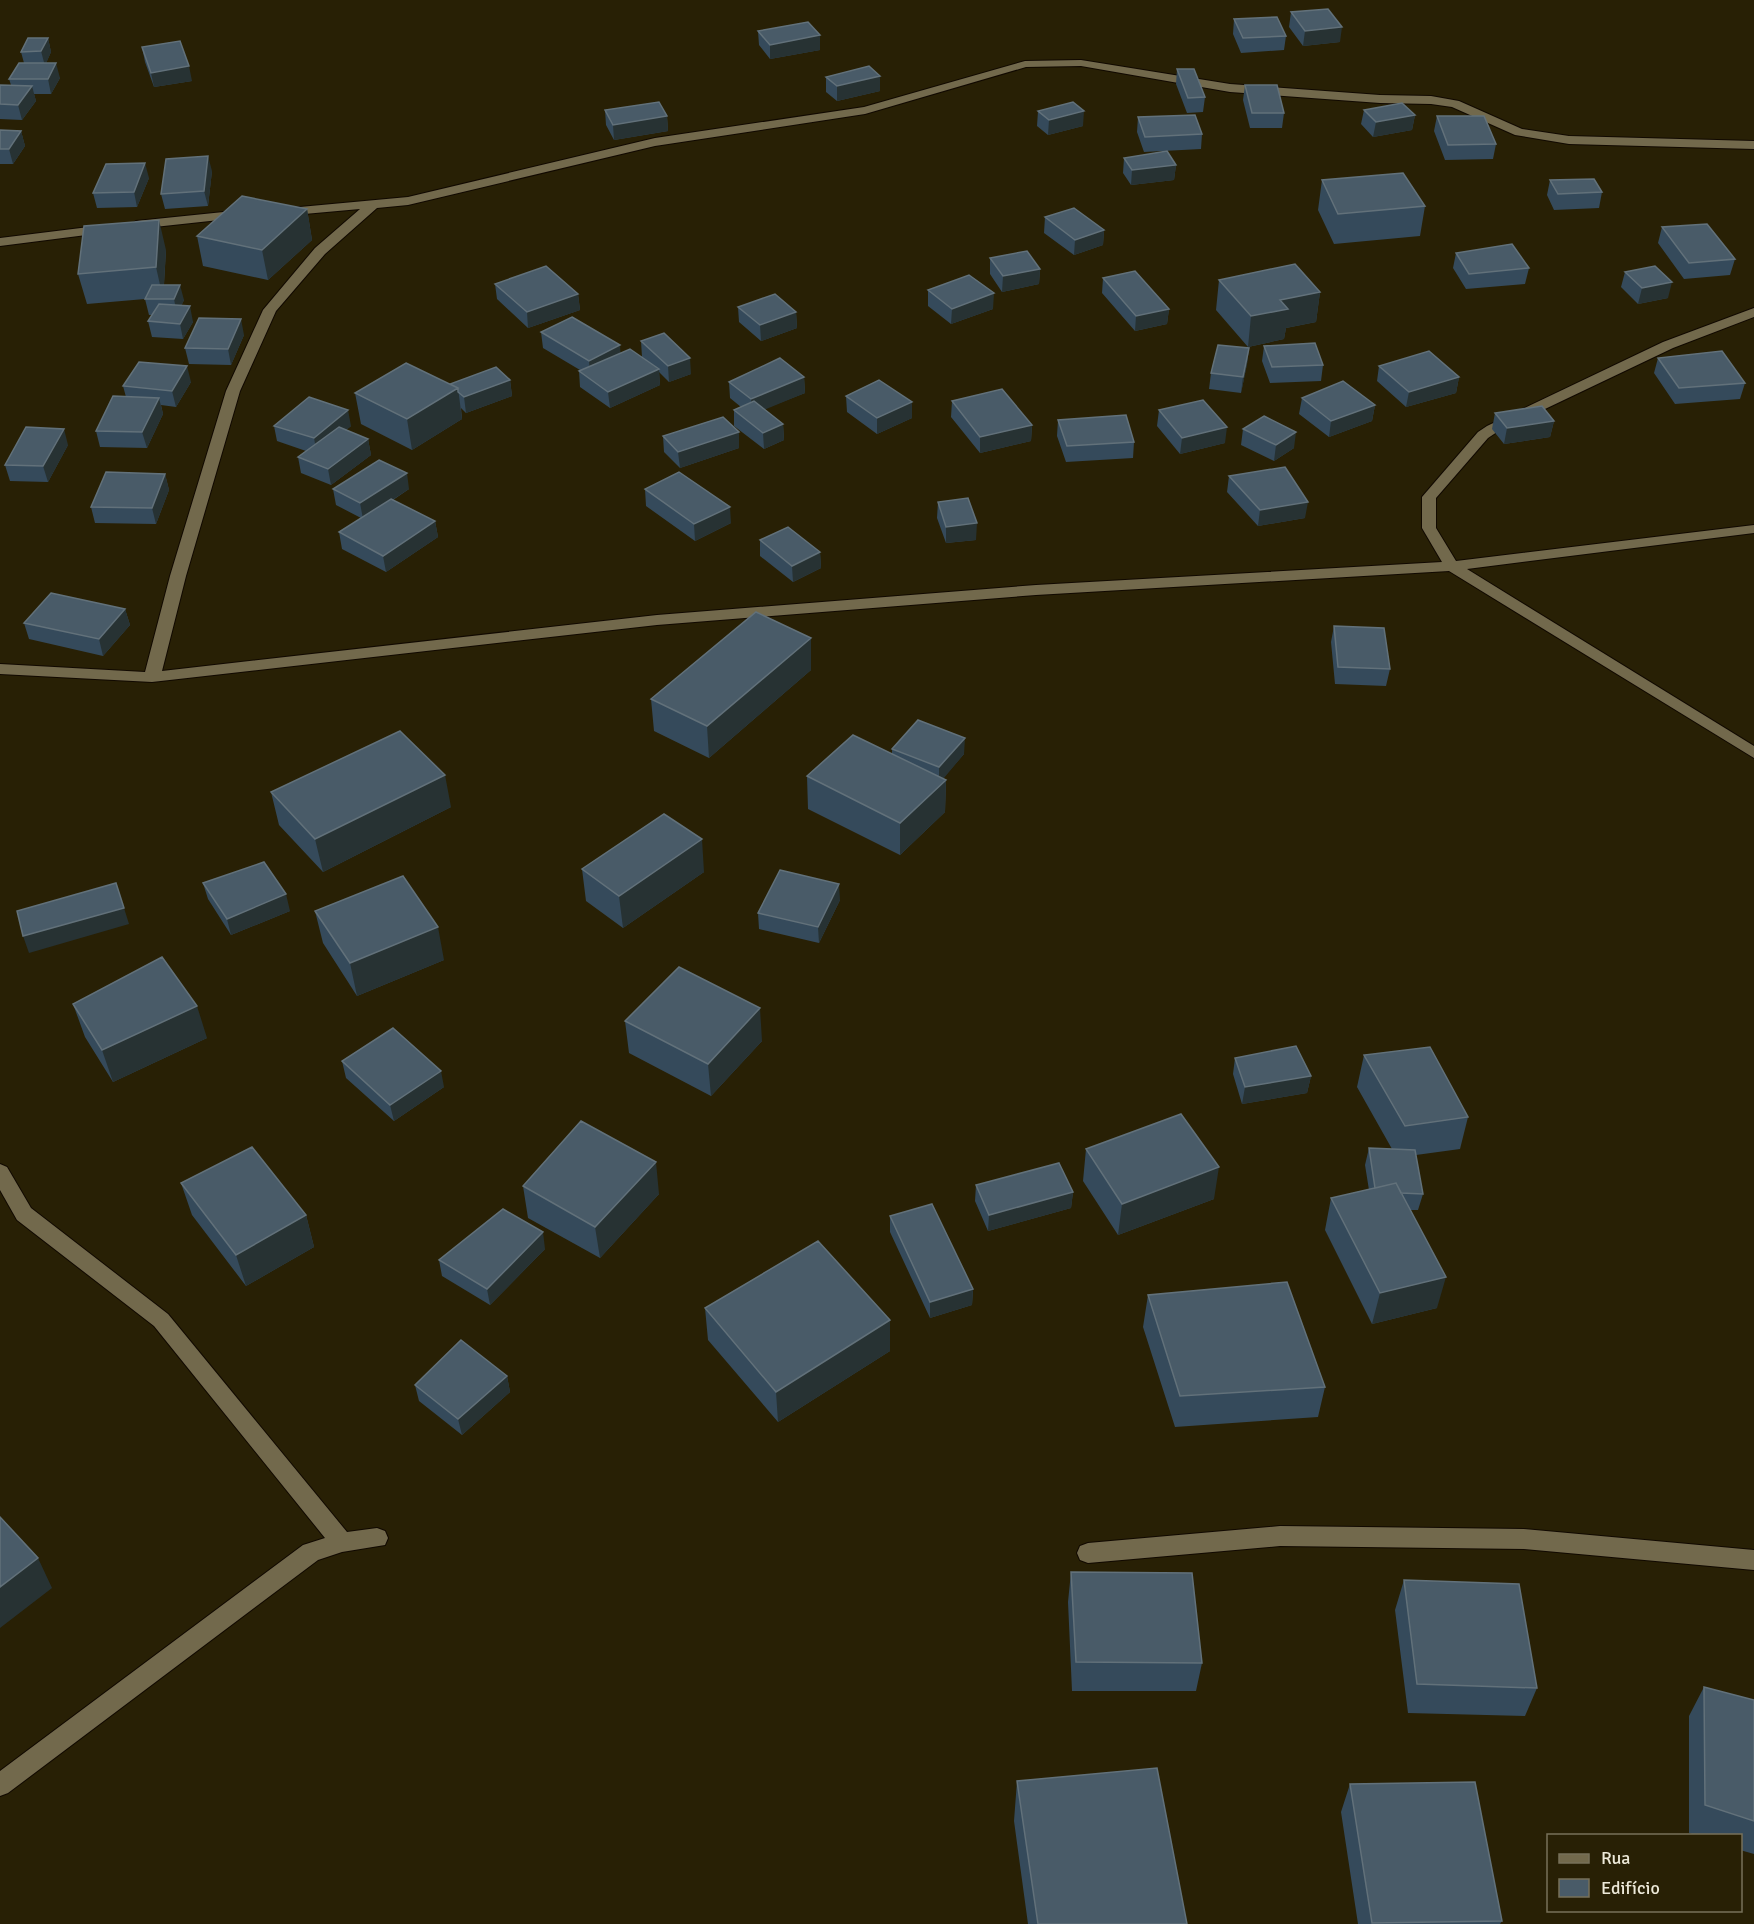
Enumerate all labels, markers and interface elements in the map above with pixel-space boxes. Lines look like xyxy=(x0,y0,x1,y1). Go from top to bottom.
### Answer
legend xyxy=(1547,1834,1742,1912)
text: Rua xyxy=(1601,1847,1630,1869)
text: Edifício xyxy=(1601,1877,1660,1899)

